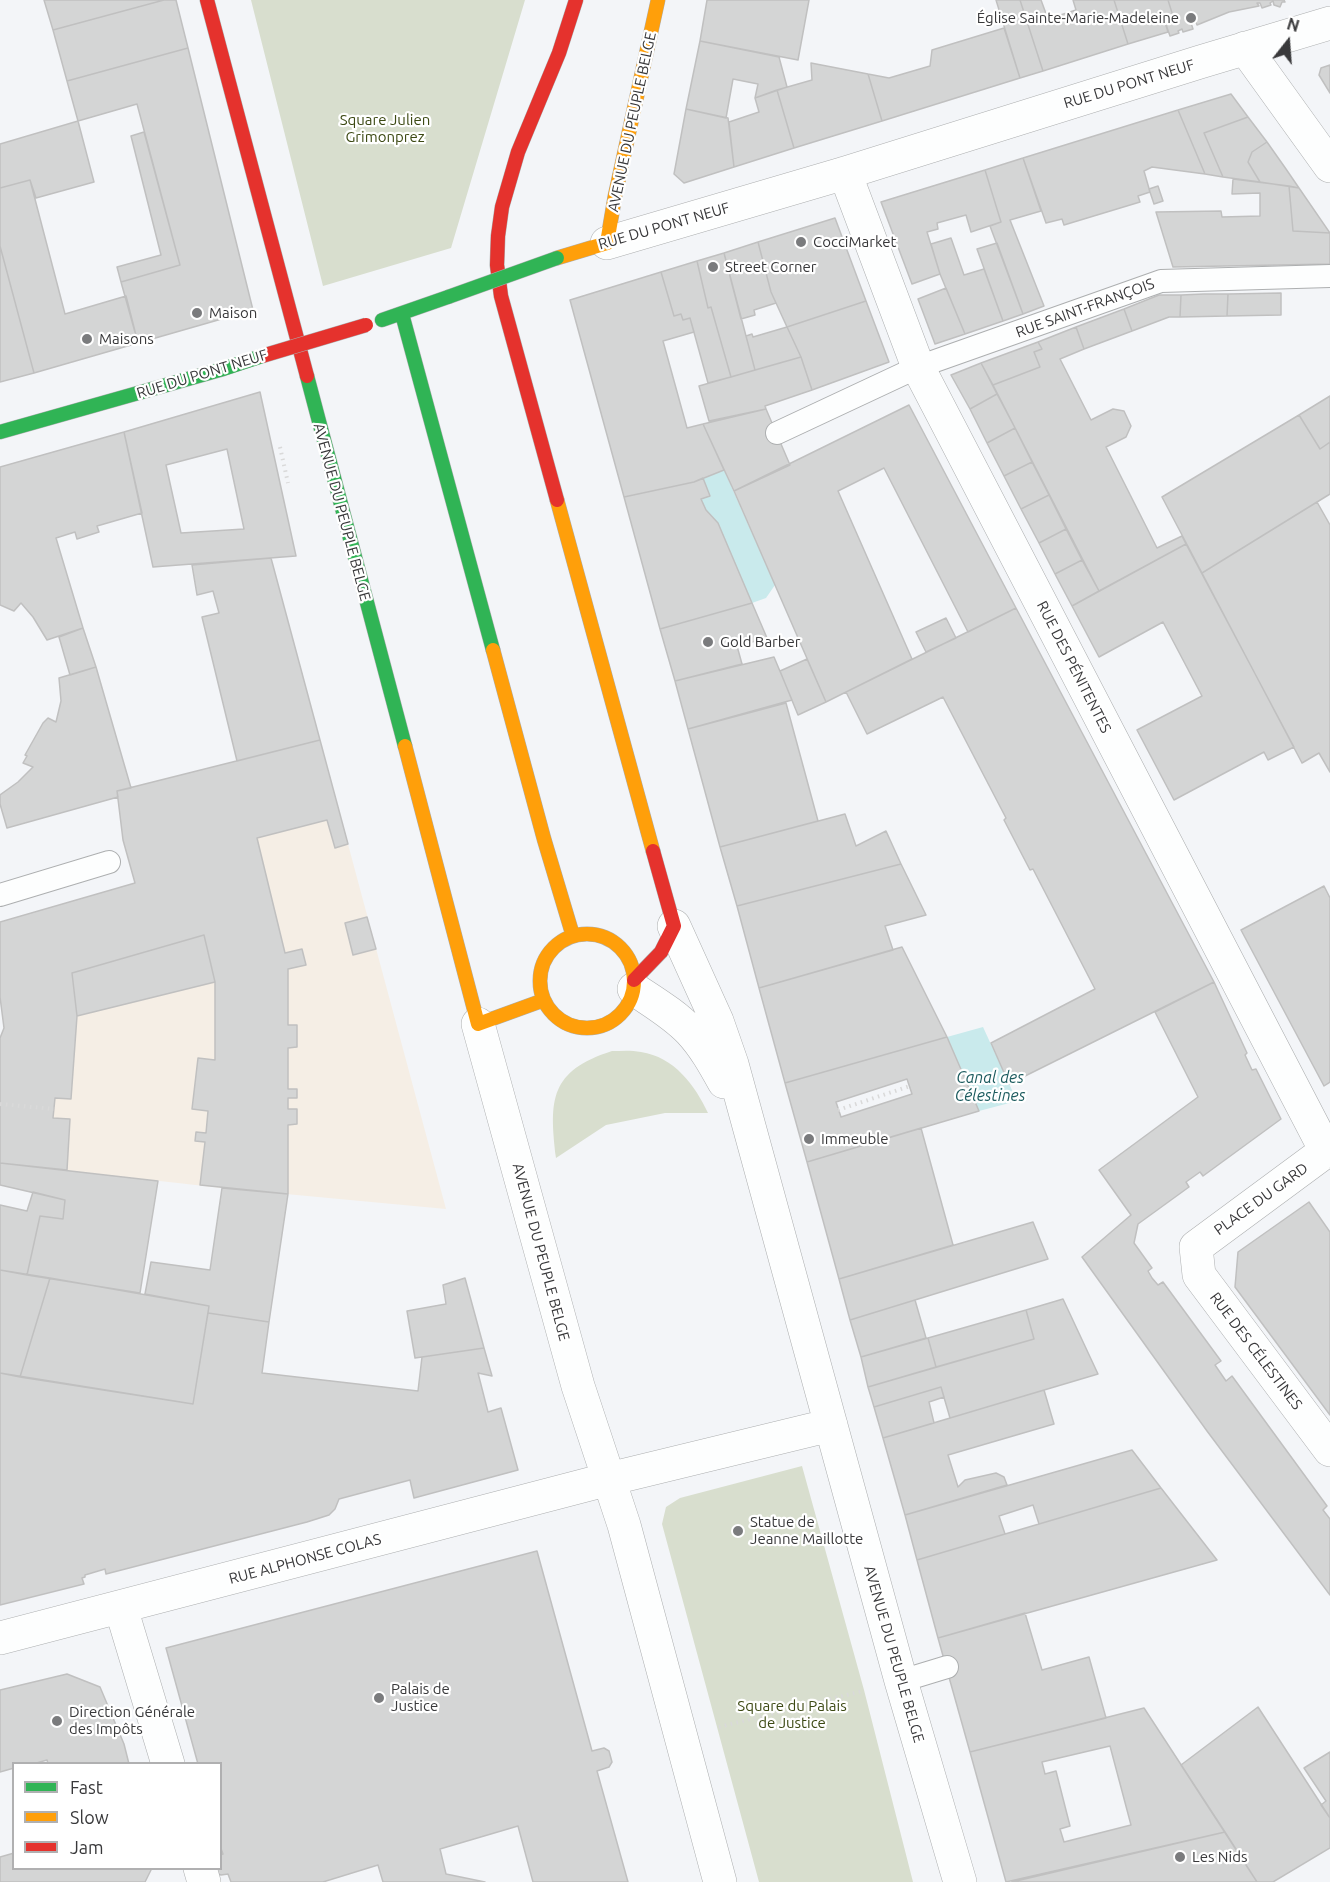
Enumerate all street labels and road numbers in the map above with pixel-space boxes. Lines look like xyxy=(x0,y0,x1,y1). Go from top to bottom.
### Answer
street label: AVENUE DU PEUPLE BELGE xyxy=(604,30,660,214)
street label: RUE DU PONT NEUF xyxy=(1061,56,1197,112)
street label: RUE DU PONT NEUF xyxy=(596,199,732,253)
street label: RUE SAINT-FRANÇOIS xyxy=(1013,275,1157,341)
street label: RUE DU PONT NEUF xyxy=(134,346,270,402)
street label: AVENUE DU PEUPLE BELGE xyxy=(310,421,374,603)
street label: RUE DES PÉNITENTES xyxy=(1033,598,1115,736)
street label: PLACE DU GARD xyxy=(1211,1159,1311,1239)
street label: AVENUE DU PEUPLE BELGE xyxy=(509,1161,573,1343)
street label: RUE DES CÉLESTINES xyxy=(1206,1289,1306,1413)
street label: RUE ALPHONSE COLAS xyxy=(227,1530,383,1588)
street label: AVENUE DU PEUPLE BELGE xyxy=(860,1563,928,1745)

